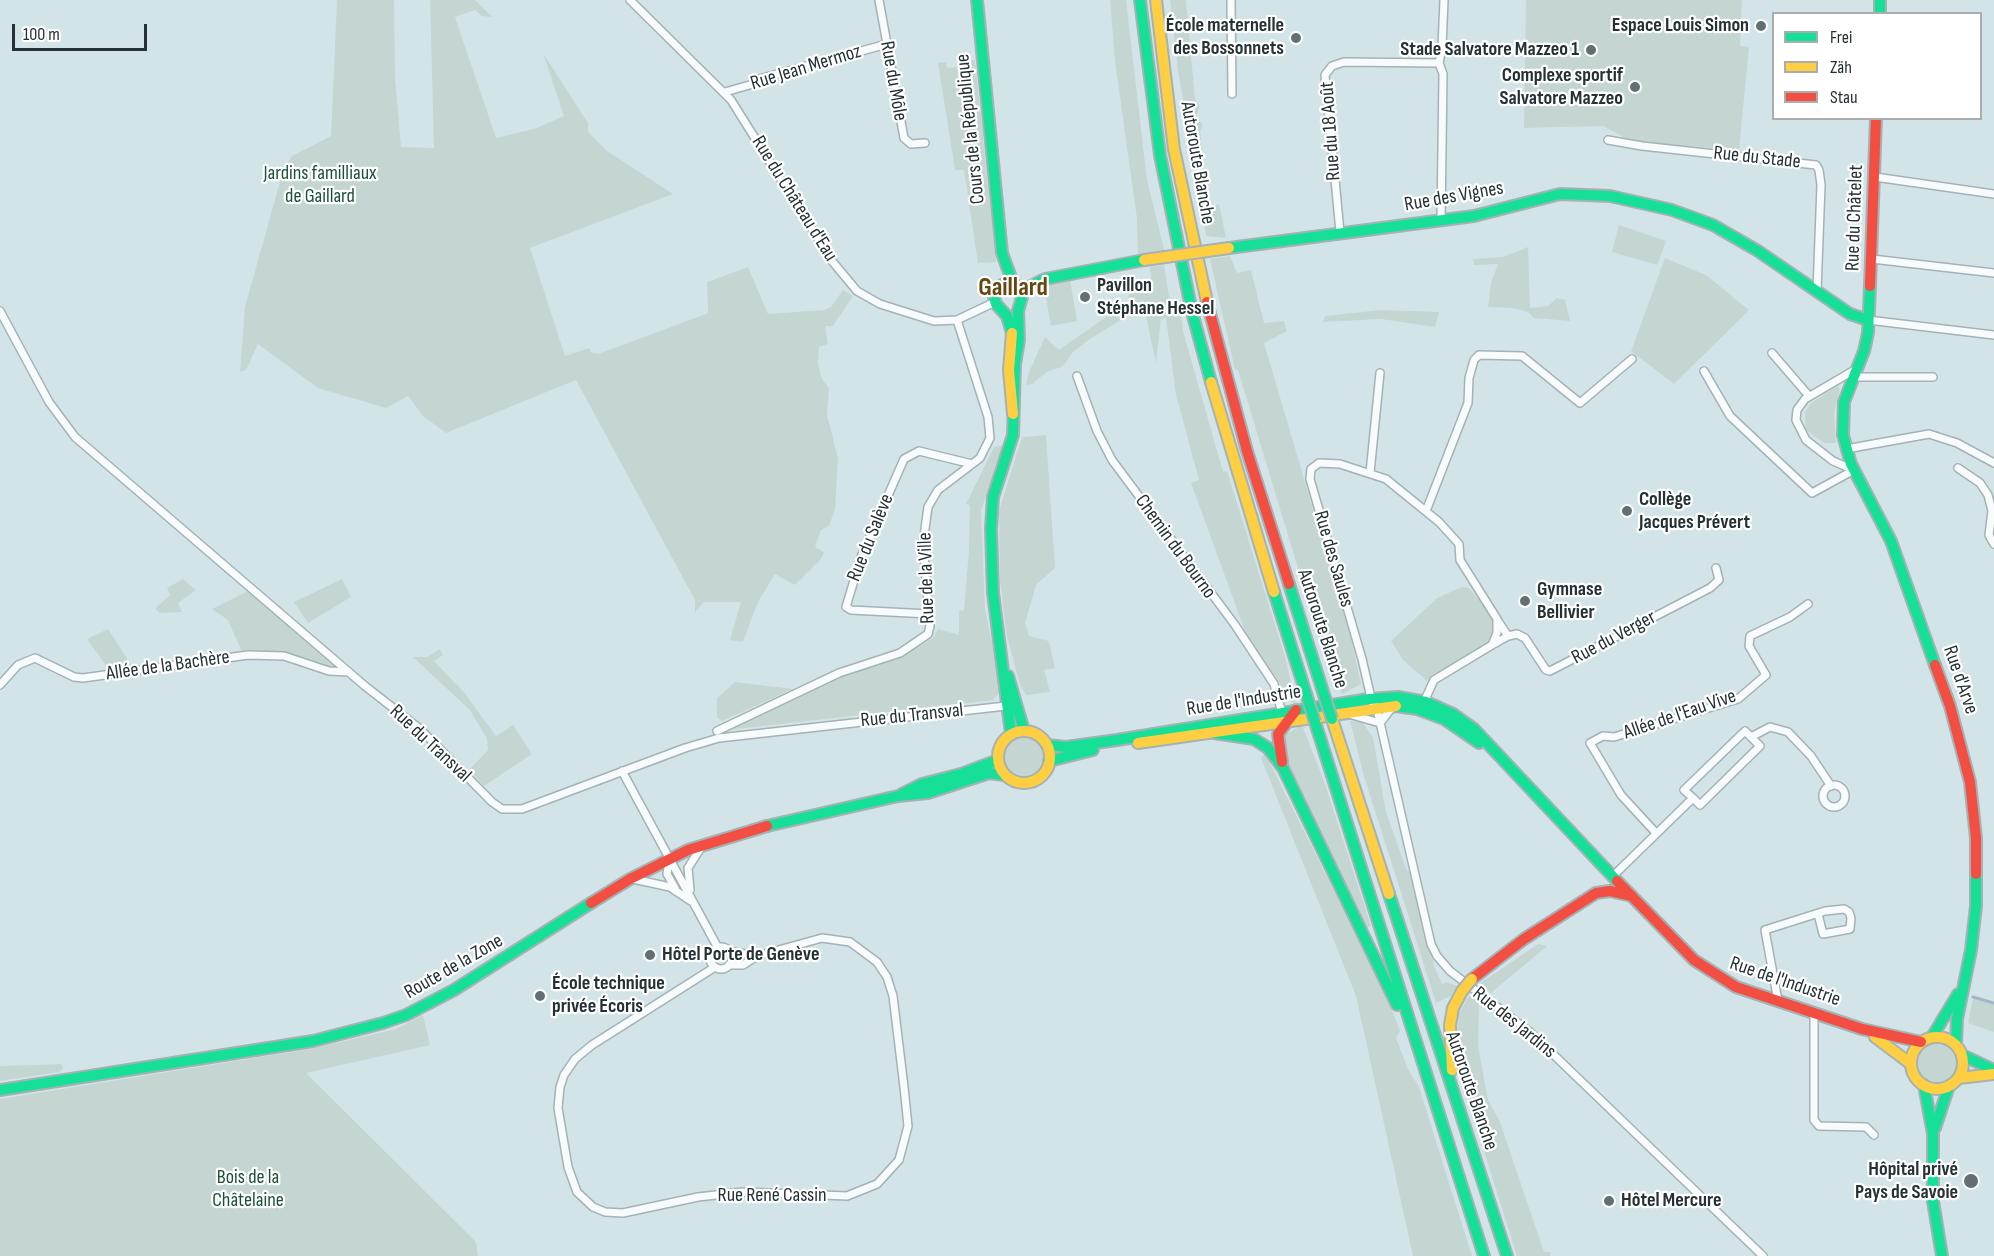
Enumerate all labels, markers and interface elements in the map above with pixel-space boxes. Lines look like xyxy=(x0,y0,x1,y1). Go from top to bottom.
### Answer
scale bar xyxy=(15,12,150,50)
legend xyxy=(1772,12,1982,120)
place label: École maternelle des Bossonnets xyxy=(1166,14,1284,61)
place label: Espace Louis Simon xyxy=(1612,14,1749,38)
marker: Espace Louis Simon xyxy=(1754,19,1768,33)
text: 100 m xyxy=(23,24,60,45)
text: Frei xyxy=(1830,27,1852,48)
marker: École maternelle des Bossonnets xyxy=(1289,31,1303,45)
place label: Stade Salvatore Mazzeo 1 xyxy=(1400,38,1579,62)
street label: Rue du Môle xyxy=(874,39,912,123)
street label: Rue Jean Mermoz xyxy=(748,40,864,96)
marker: Stade Salvatore Mazzeo 1 xyxy=(1584,43,1598,57)
street label: Cours de la République xyxy=(951,53,991,205)
text: Zäh xyxy=(1830,57,1852,78)
place label: Complexe sportif Salvatore Mazzeo xyxy=(1499,64,1623,111)
marker: Complexe sportif Salvatore Mazzeo xyxy=(1628,80,1642,94)
street label: Rue du 18 Août xyxy=(1316,81,1346,181)
text: Stau xyxy=(1830,87,1858,108)
street label: Autoroute Blanche xyxy=(1174,100,1220,226)
street label: Rue du Château d'Eau xyxy=(746,132,842,266)
street label: Rue du Stade xyxy=(1712,142,1802,174)
park label: Jardins familliaux de Gaillard xyxy=(263,162,377,209)
street label: Rue du Châtelet xyxy=(1841,164,1869,272)
street label: Rue des Vignes xyxy=(1403,176,1505,218)
district label: Gaillard xyxy=(978,272,1048,304)
place label: Pavillon Stéphane Hessel xyxy=(1097,274,1214,321)
marker: Pavillon Stéphane Hessel xyxy=(1078,290,1092,304)
place label: Collège Jacques Prévert xyxy=(1639,488,1750,535)
street label: Chemin du Bourno xyxy=(1129,490,1221,604)
street label: Rue du Salève xyxy=(843,491,899,585)
marker: Collège Jacques Prévert xyxy=(1620,504,1634,518)
street label: Rue des Saules xyxy=(1308,508,1358,610)
street label: Rue de la Ville xyxy=(913,532,941,624)
street label: Autoroute Blanche xyxy=(1291,566,1353,692)
place label: Gymnase Bellivier xyxy=(1537,578,1602,625)
marker: Gymnase Bellivier xyxy=(1518,594,1532,608)
street label: Rue du Verger xyxy=(1568,606,1660,670)
street label: Rue d'Arve xyxy=(1937,643,1983,717)
street label: Allée de la Bachère xyxy=(105,645,231,687)
street label: Rue de l'Industrie xyxy=(1185,680,1303,722)
street label: Allée de l'Eau Vive xyxy=(1621,685,1739,745)
street label: Rue du Transval xyxy=(860,699,964,733)
street label: Rue du Transval xyxy=(384,700,476,788)
street label: Route de la Zone xyxy=(400,929,508,1005)
place label: Hôtel Porte de Genève xyxy=(662,943,819,967)
marker: Hôtel Porte de Genève xyxy=(643,948,657,962)
street label: Rue de l'Industrie xyxy=(1727,952,1843,1012)
place label: École technique privée Écoris xyxy=(552,972,665,1019)
street label: Rue des Jardins xyxy=(1467,982,1561,1064)
marker: École technique privée Écoris xyxy=(533,989,547,1003)
street label: Autoroute Blanche xyxy=(1439,1029,1503,1153)
place label: Hôpital privé Pays de Savoie xyxy=(1855,1158,1958,1205)
park label: Bois de la Châtelaine xyxy=(212,1166,284,1213)
marker: Hôpital privé Pays de Savoie xyxy=(1962,1172,1980,1190)
street label: Rue René Cassin xyxy=(717,1184,827,1208)
place label: Hôtel Mercure xyxy=(1621,1189,1721,1213)
marker: Hôtel Mercure xyxy=(1602,1194,1616,1208)

